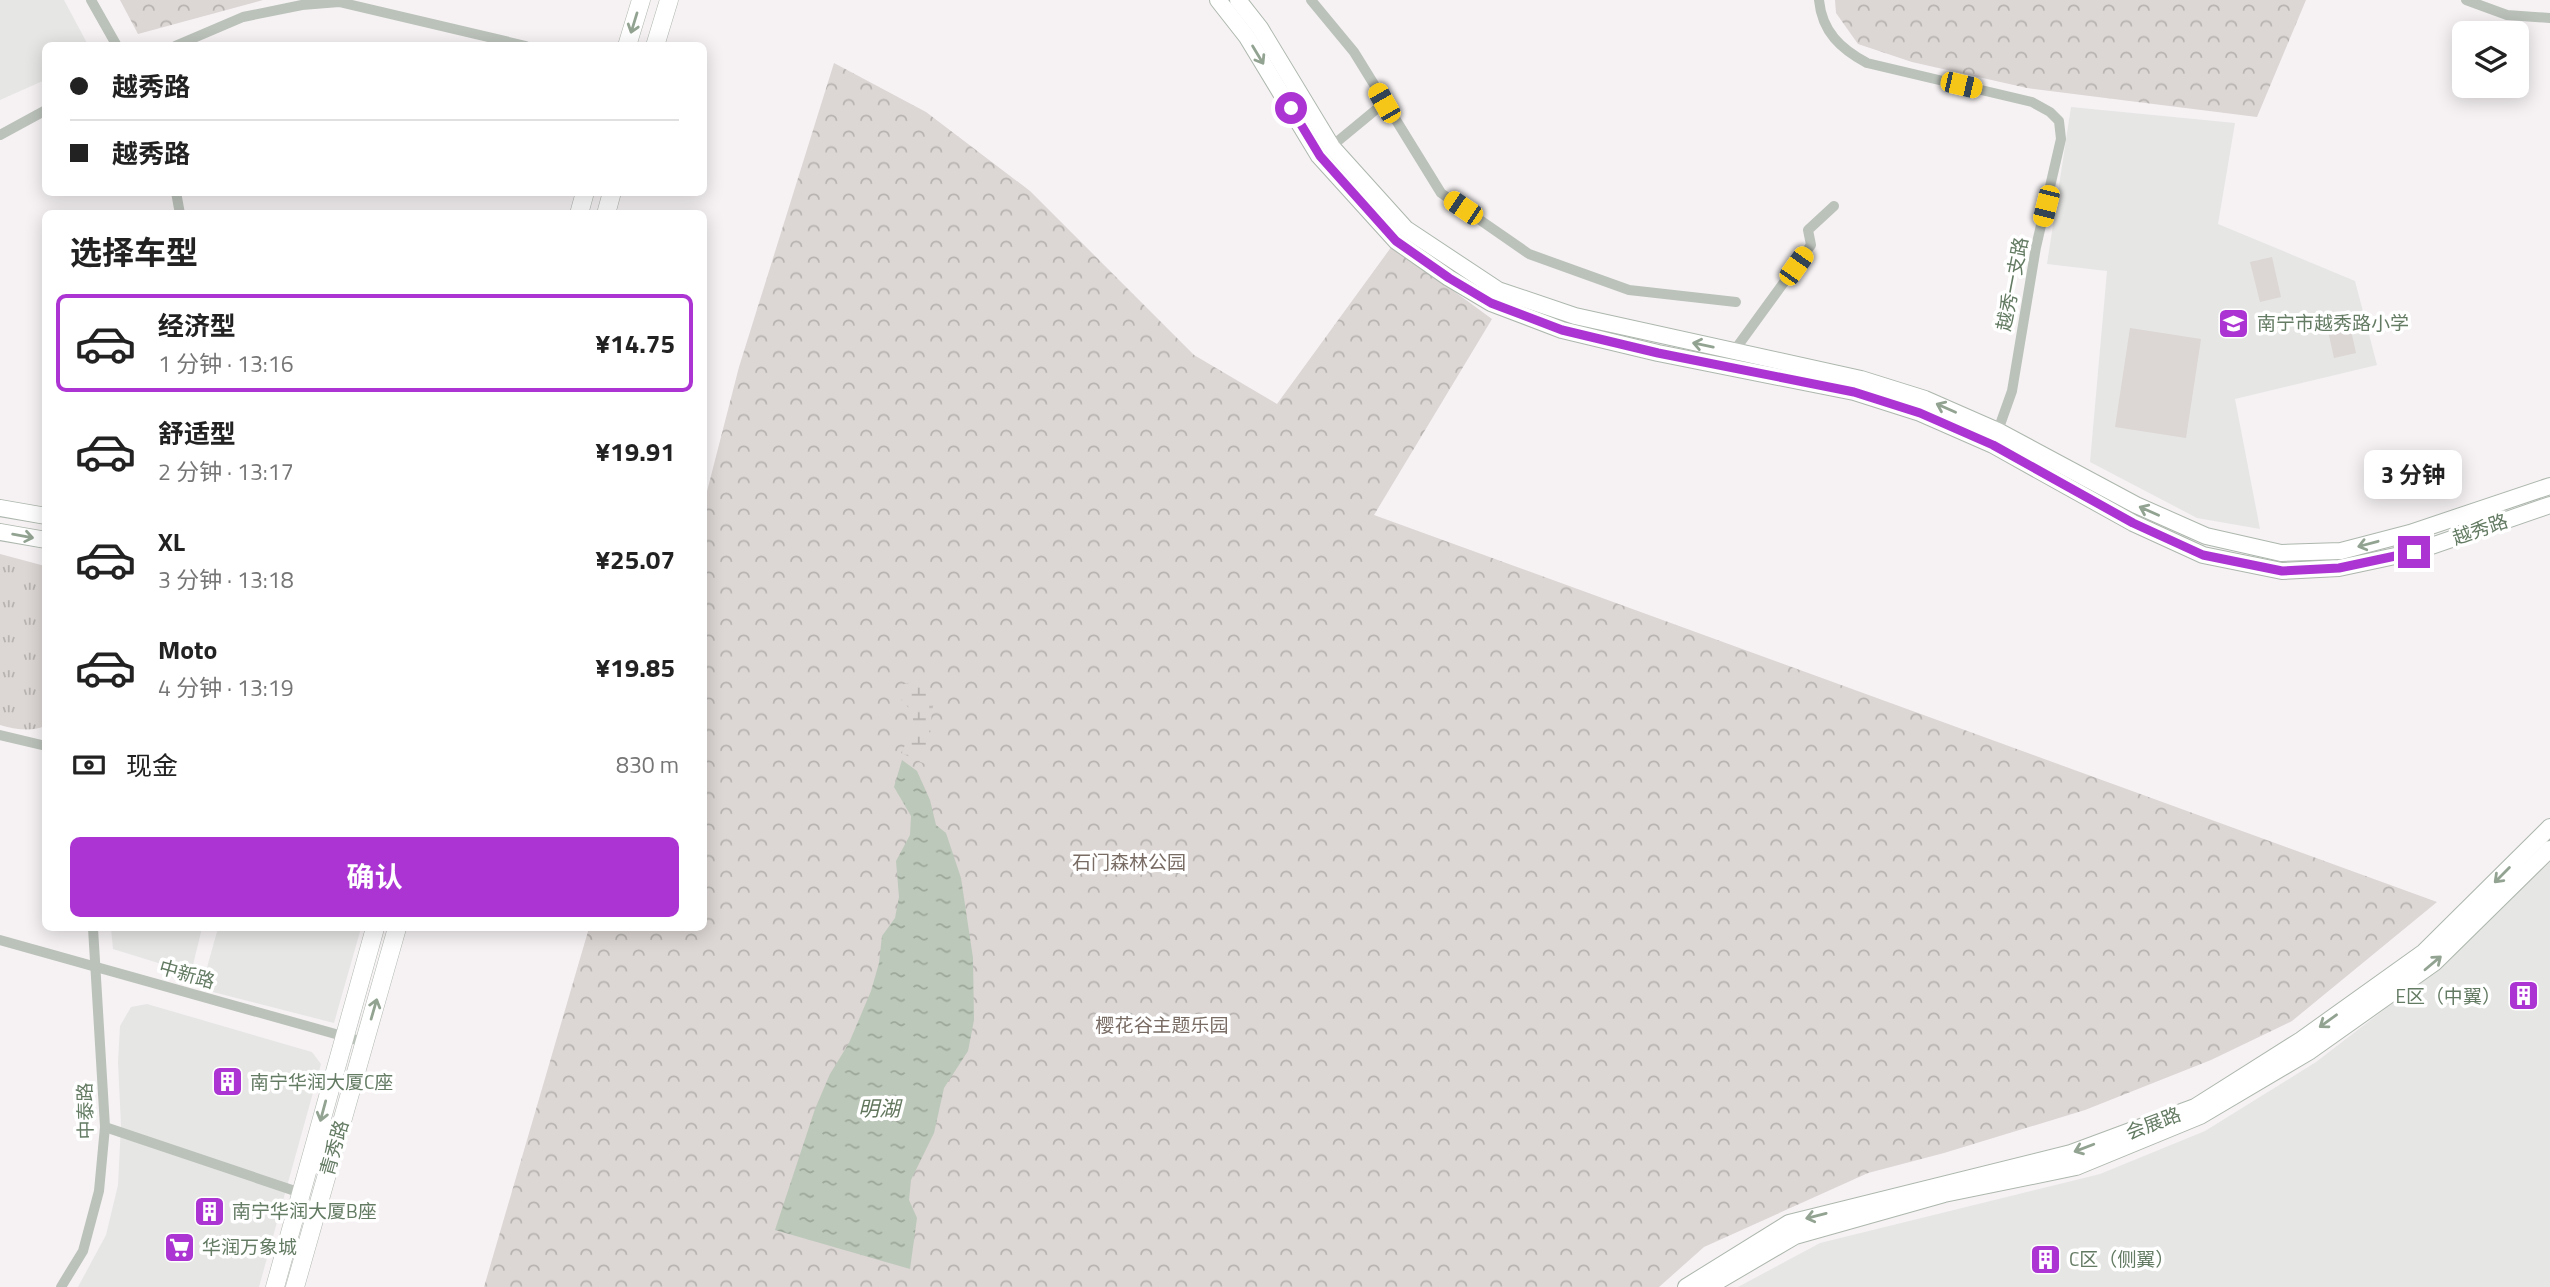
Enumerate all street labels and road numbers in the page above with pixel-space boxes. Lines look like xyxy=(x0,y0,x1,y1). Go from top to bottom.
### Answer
street label: 越秀一支路 xyxy=(1988,235,2035,333)
street label: 越秀路 xyxy=(2448,506,2512,552)
street label: 中新路 xyxy=(156,952,219,995)
street label: 中泰路 xyxy=(70,1082,99,1140)
street label: 会展路 xyxy=(2121,1099,2185,1146)
street label: 青秀路 xyxy=(312,1116,355,1179)

